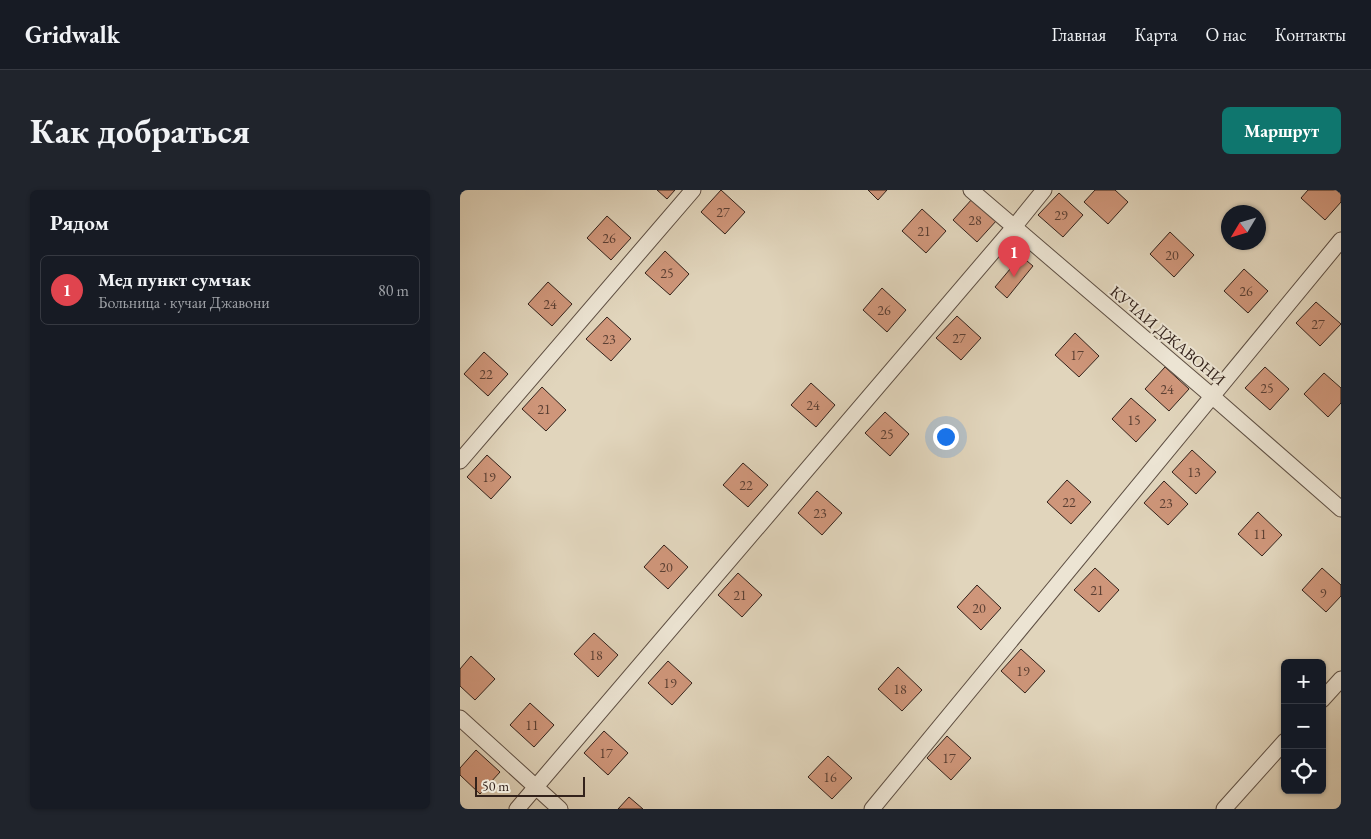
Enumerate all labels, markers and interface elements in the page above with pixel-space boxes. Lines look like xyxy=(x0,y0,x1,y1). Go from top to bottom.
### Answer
text: Gridwalk xyxy=(25,19,120,50)
text: Главная xyxy=(1052,23,1106,46)
text: Карта xyxy=(1134,23,1177,46)
text: О нас xyxy=(1205,23,1247,46)
text: Контакты xyxy=(1275,23,1346,46)
button: Маршрут xyxy=(1222,107,1341,154)
text: Как добраться xyxy=(30,108,250,153)
house number: 27 xyxy=(716,203,730,221)
north arrow xyxy=(1221,205,1266,250)
house number: 29 xyxy=(1054,206,1068,224)
text: Рядом xyxy=(50,209,109,236)
house number: 28 xyxy=(968,211,982,229)
house number: 21 xyxy=(917,222,931,240)
house number: 26 xyxy=(602,229,616,247)
pin: 1 xyxy=(998,236,1030,277)
house number: 20 xyxy=(1165,246,1179,264)
house number: 25 xyxy=(660,264,674,282)
text: Мед пункт сумчак xyxy=(98,267,251,292)
text: 1 xyxy=(63,280,71,301)
text: 80 m xyxy=(378,280,409,301)
street label: КУЧАИ ДЖАВОНИ xyxy=(1106,281,1230,390)
house number: 26 xyxy=(1239,282,1253,300)
text: Больница · кучаи Джавони xyxy=(98,292,270,313)
house number: 24 xyxy=(543,295,557,313)
house number: 26 xyxy=(877,301,891,319)
house number: 27 xyxy=(1311,315,1325,333)
house number: 27 xyxy=(952,329,966,347)
house number: 23 xyxy=(602,330,616,348)
house number: 17 xyxy=(1070,346,1084,364)
house number: 22 xyxy=(479,365,493,383)
house number: 25 xyxy=(1260,379,1274,397)
house number: 24 xyxy=(1160,380,1174,398)
house number: 24 xyxy=(806,396,820,414)
house number: 21 xyxy=(537,400,551,418)
house number: 15 xyxy=(1127,411,1141,429)
your location xyxy=(933,424,959,450)
house number: 25 xyxy=(880,425,894,443)
house number: 13 xyxy=(1187,463,1201,481)
house number: 19 xyxy=(482,468,496,486)
house number: 22 xyxy=(739,476,753,494)
house number: 22 xyxy=(1062,493,1076,511)
house number: 23 xyxy=(1159,494,1173,512)
house number: 23 xyxy=(813,504,827,522)
house number: 11 xyxy=(1253,525,1267,543)
house number: 20 xyxy=(659,558,673,576)
house number: 21 xyxy=(1090,581,1104,599)
house number: 9 xyxy=(1320,584,1327,602)
house number: 21 xyxy=(733,586,747,604)
house number: 20 xyxy=(972,599,986,617)
house number: 18 xyxy=(589,646,603,664)
map controls xyxy=(1281,659,1326,794)
button: + xyxy=(1281,659,1326,704)
house number: 19 xyxy=(1016,662,1030,680)
house number: 19 xyxy=(663,674,677,692)
house number: 18 xyxy=(893,680,907,698)
button: − xyxy=(1281,704,1326,749)
house number: 11 xyxy=(525,716,539,734)
house number: 17 xyxy=(599,744,613,762)
house number: 17 xyxy=(942,749,956,767)
button: locate xyxy=(1281,749,1326,794)
house number: 16 xyxy=(823,768,837,786)
scale bar xyxy=(475,774,585,797)
text: 50 m xyxy=(482,777,509,795)

